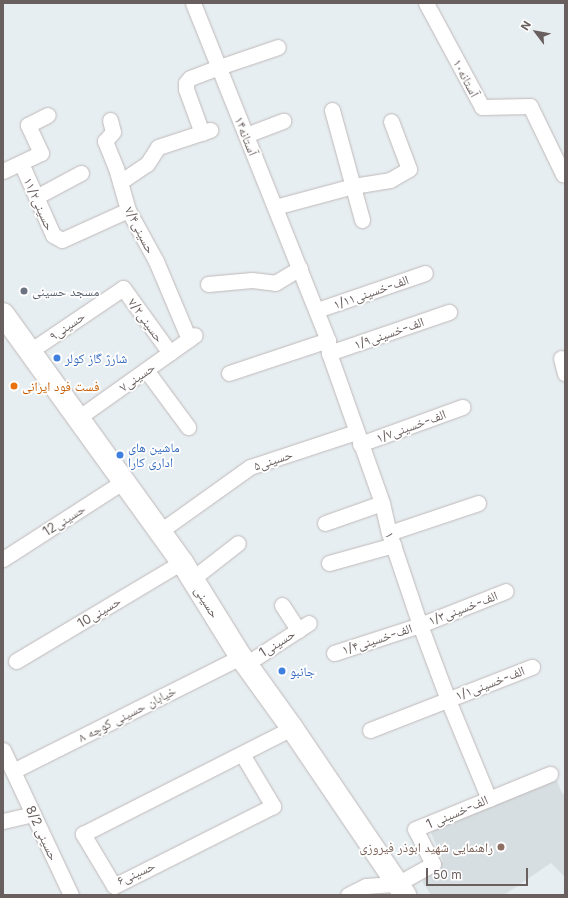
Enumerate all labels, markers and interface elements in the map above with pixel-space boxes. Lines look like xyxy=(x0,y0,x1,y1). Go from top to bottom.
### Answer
north arrow xyxy=(516,12,556,52)
text: N xyxy=(518,18,534,33)
street label: آستانه۱۰ xyxy=(450,56,482,100)
street label: آستانه۱۴ xyxy=(231,114,261,158)
street label: حسینی۱۱/۲ xyxy=(20,175,58,233)
street label: حسینی۷/۴ xyxy=(122,204,158,256)
street label: الف-خسینی۱/۱۱ xyxy=(331,272,411,312)
place label: مسجد حسینی xyxy=(32,283,99,299)
marker: مسجد حسینی xyxy=(19,286,29,296)
street label: حسینی۷/۲ xyxy=(125,295,167,345)
street label: حسینی۹ xyxy=(46,308,88,344)
street label: الف-خسینی۱/۹ xyxy=(352,314,426,352)
place label: شارژ گاز کولر xyxy=(65,350,127,366)
marker: شارژ گاز کولر xyxy=(52,353,62,363)
street label: حسینی۷ xyxy=(116,359,158,395)
place label: فست فود ایرانی xyxy=(22,378,99,394)
marker: فست فود ایرانی xyxy=(9,381,19,391)
street label: الف-خسینی۱/۷ xyxy=(374,406,448,446)
place label: ماشین های اداری کارا xyxy=(128,440,180,471)
street label: حسینی۵ xyxy=(251,446,295,474)
marker: ماشین های اداری کارا xyxy=(115,450,125,460)
street label: حسینی12 xyxy=(40,501,88,539)
street label: ۱ xyxy=(382,530,398,540)
street label: حسینی xyxy=(191,583,223,621)
street label: الف-خسینی۱/۳ xyxy=(426,588,500,628)
street label: حسینی10 xyxy=(75,593,123,631)
street label: الف-خسینی۱/۴ xyxy=(340,620,414,658)
street label: حسینی1 xyxy=(256,626,298,660)
place label: جانبو xyxy=(290,663,315,679)
street label: الف-خسینی۱/۱ xyxy=(453,663,527,703)
marker: جانبو xyxy=(277,666,287,676)
street label: خیابان حسینی کوچه ۸ xyxy=(76,683,178,745)
street label: 1 الف-خسینی xyxy=(424,792,490,832)
street label: 8/2 حسینی xyxy=(23,803,61,863)
place label: راهنمایی شهید ابوذر فیروزی xyxy=(359,839,493,855)
marker: راهنمایی شهید ابوذر فیروزی xyxy=(496,842,506,852)
street label: حسینی۶ xyxy=(114,858,158,888)
scale bar xyxy=(428,860,530,886)
text: 50 m xyxy=(433,867,462,882)

